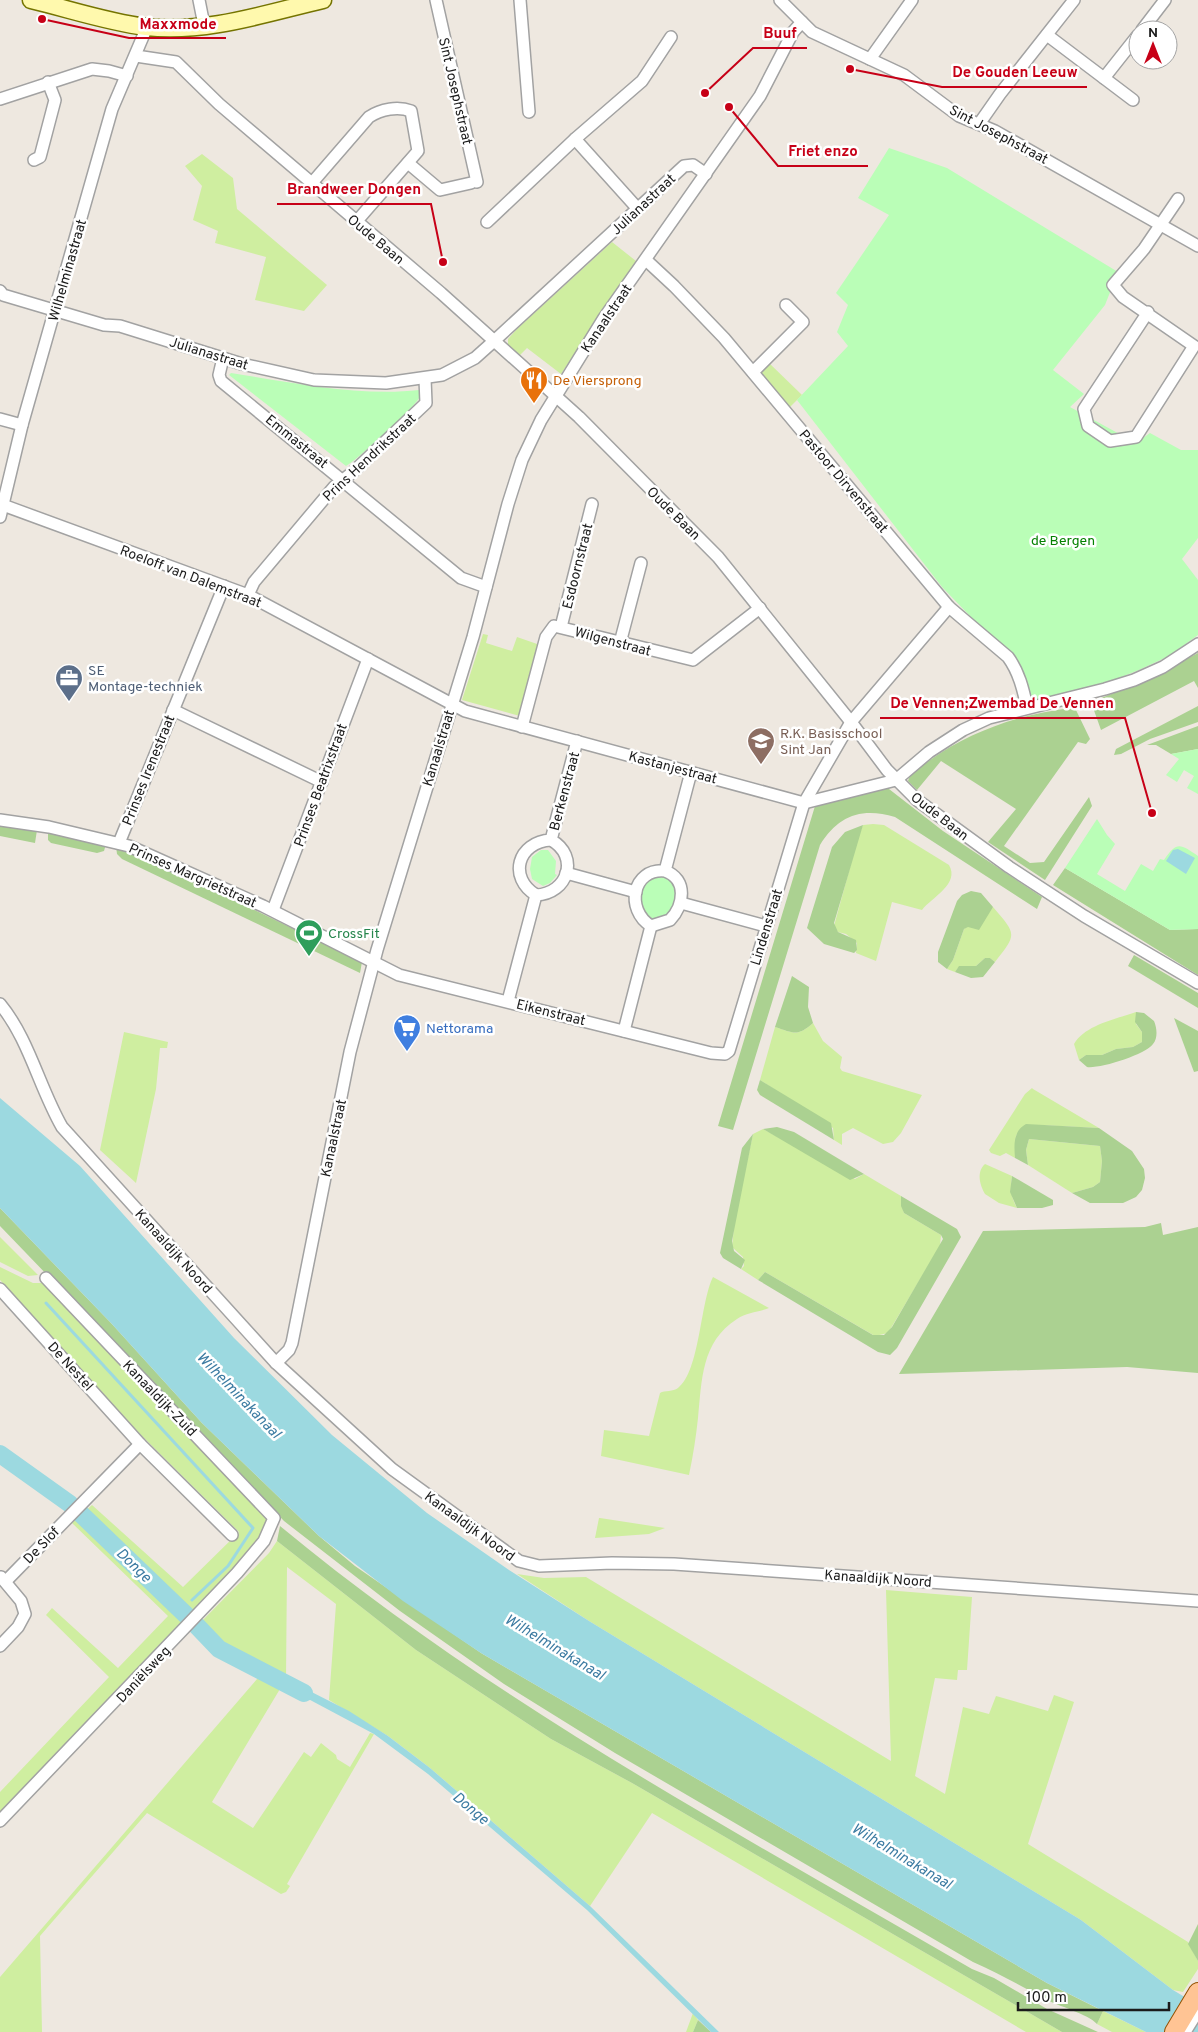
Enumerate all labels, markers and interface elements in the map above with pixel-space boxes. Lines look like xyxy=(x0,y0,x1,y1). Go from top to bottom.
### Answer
callout: Maxxmode xyxy=(129,8,226,38)
text: Maxxmode xyxy=(139,16,217,35)
callout: Buuf xyxy=(753,18,807,48)
north arrow xyxy=(1128,20,1178,70)
text: Buuf xyxy=(763,25,797,44)
text: N xyxy=(1148,25,1158,42)
street label: Sint Josephstraat xyxy=(434,36,475,147)
callout: De Gouden Leeuw xyxy=(942,57,1087,87)
text: De Gouden Leeuw xyxy=(952,64,1078,83)
street label: Sint Josephstraat xyxy=(946,102,1051,169)
callout: Friet enzo xyxy=(778,136,868,166)
text: Friet enzo xyxy=(788,143,858,162)
street label: Julianastraat xyxy=(608,171,680,239)
callout: Brandweer Dongen xyxy=(277,174,431,204)
text: Brandweer Dongen xyxy=(287,181,421,200)
street label: Oude Baan xyxy=(343,211,407,269)
street label: Wilhelminastraat xyxy=(46,217,91,323)
street label: Kanaalstraat xyxy=(578,281,636,356)
street label: Julianastraat xyxy=(167,334,250,375)
restaurant icon: De Viersprong xyxy=(519,365,549,404)
place label: De Viersprong xyxy=(553,373,642,390)
street label: Prins Hendrikstraat xyxy=(320,411,420,506)
street label: Emmastraat xyxy=(261,412,331,473)
street label: Pastoor Dirvenstraat xyxy=(795,427,891,537)
street label: Oude Baan xyxy=(643,484,703,544)
street label: Esdoornstraat xyxy=(560,522,597,611)
park label: de Bergen xyxy=(1031,533,1095,550)
street label: Roeloff van Dalemstraat xyxy=(117,543,264,612)
street label: Wilgenstraat xyxy=(572,624,653,661)
office icon: SE Montage-techniek xyxy=(54,663,84,702)
place label: SE Montage-techniek xyxy=(88,663,203,696)
callout: De Vennen;Zwembad De Vennen xyxy=(880,688,1125,718)
text: De Vennen;Zwembad De Vennen xyxy=(890,695,1114,714)
street label: Kanaalstraat xyxy=(420,708,459,789)
street label: Prinses Irenestraat xyxy=(119,713,179,828)
street label: Prinses Beatrixstraat xyxy=(291,721,352,850)
school or university icon: R.K. Basisschool Sint Jan xyxy=(746,726,776,765)
place label: R.K. Basisschool Sint Jan xyxy=(780,726,882,759)
street label: Kastanjestraat xyxy=(626,748,719,788)
street label: Berkenstraat xyxy=(547,750,584,833)
street label: Oude Baan xyxy=(907,789,971,845)
street label: Prinses Margrietstraat xyxy=(126,840,259,912)
street label: Lindenstraat xyxy=(748,887,787,968)
sports icon: CrossFit xyxy=(294,918,324,957)
place label: CrossFit xyxy=(328,926,380,943)
street label: Eikenstraat xyxy=(514,997,587,1030)
supermarket icon: Nettorama xyxy=(392,1013,422,1052)
place label: Nettorama xyxy=(426,1021,493,1038)
street label: Kanaalstraat xyxy=(318,1098,351,1179)
street label: Kanaaldijk Noord xyxy=(130,1206,215,1298)
street label: De Nestel xyxy=(43,1339,96,1395)
water label: Wilhelminakanaal xyxy=(192,1349,285,1444)
street label: Kanaaldijk-Zuid xyxy=(118,1357,200,1441)
street label: Kanaaldijk Noord xyxy=(421,1489,518,1566)
street label: De Slof xyxy=(20,1524,64,1568)
water label: Donge xyxy=(111,1545,155,1588)
street label: Kanaaldijk Noord xyxy=(824,1567,932,1592)
water label: Wilhelminakanaal xyxy=(501,1611,609,1686)
street label: Daniëlsweg xyxy=(114,1643,175,1707)
water label: Donge xyxy=(448,1788,492,1830)
water label: Wilhelminakanaal xyxy=(848,1820,956,1895)
scale bar xyxy=(1018,1980,1169,2012)
text: 100 m xyxy=(1026,1989,1067,2008)

